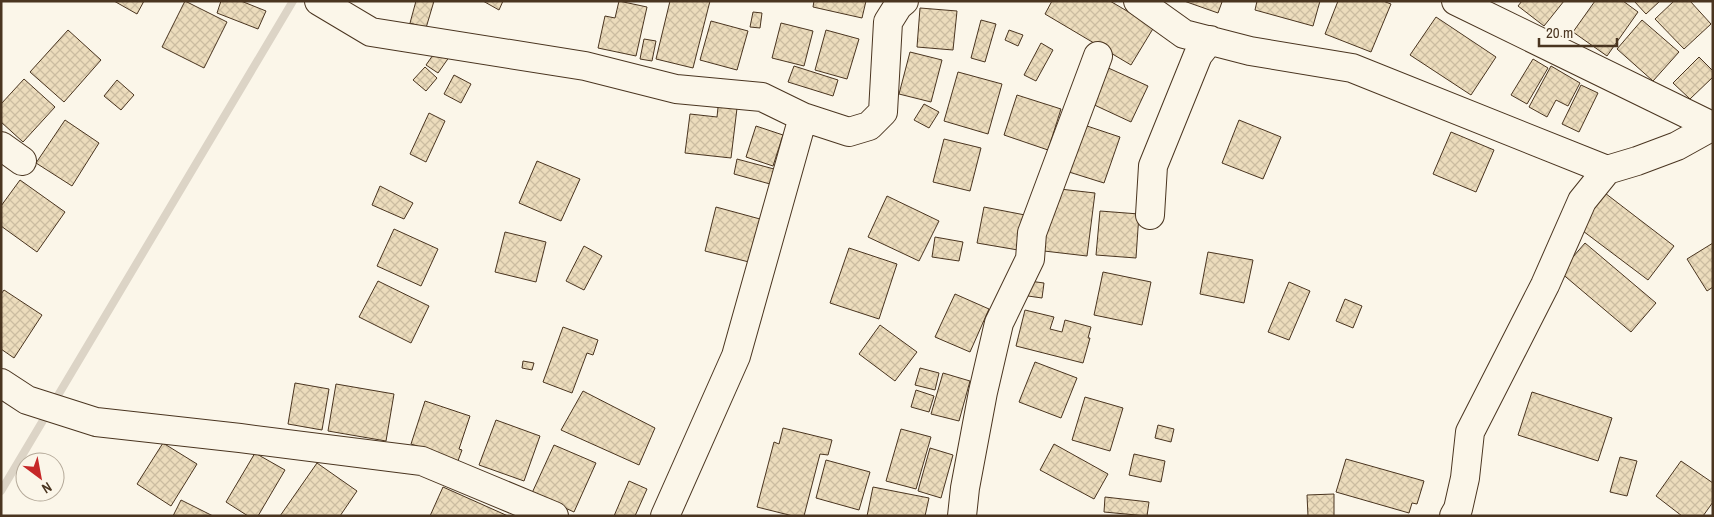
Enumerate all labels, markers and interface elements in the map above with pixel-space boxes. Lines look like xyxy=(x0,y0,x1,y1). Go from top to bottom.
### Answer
scale bar xyxy=(1539,15,1616,47)
text: 20 m xyxy=(1546,22,1573,43)
north arrow xyxy=(15,452,65,502)
text: N xyxy=(39,478,55,498)

